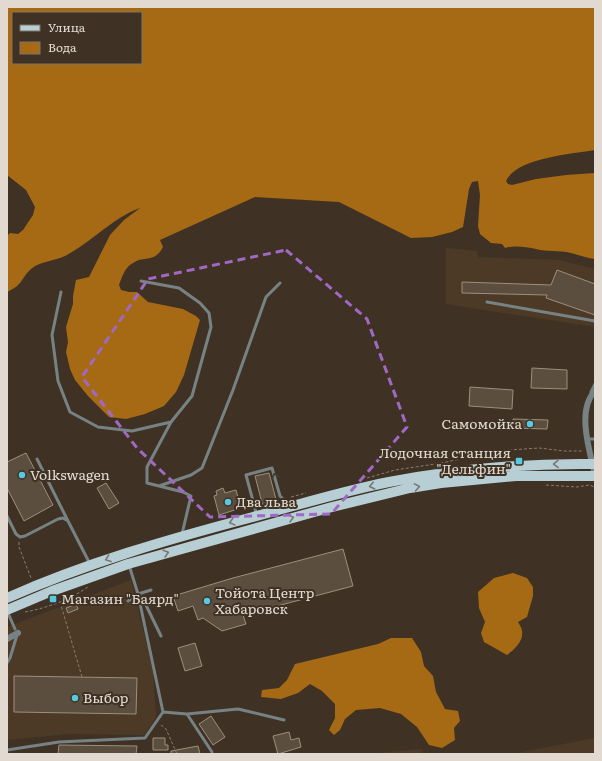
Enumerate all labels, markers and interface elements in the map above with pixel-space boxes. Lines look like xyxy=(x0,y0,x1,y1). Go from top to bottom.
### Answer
legend xyxy=(12,12,142,64)
text: Улица xyxy=(48,18,86,36)
text: Вода xyxy=(48,38,77,56)
place label: Самомойка xyxy=(441,413,522,433)
marker: Самомойка xyxy=(525,419,535,429)
place label: Лодочная станция "Дельфин" xyxy=(379,442,511,478)
marker: Лодочная станция "Дельфин" xyxy=(514,456,524,466)
one-way arrow xyxy=(553,460,559,468)
place label: Volkswagen xyxy=(30,464,110,484)
marker: Volkswagen xyxy=(17,470,27,480)
one-way arrow xyxy=(271,473,280,480)
one-way arrow xyxy=(368,481,375,489)
one-way arrow xyxy=(414,483,420,492)
place label: Два льва xyxy=(236,491,297,511)
marker: Два льва xyxy=(223,497,233,507)
one-way arrow xyxy=(287,514,294,523)
one-way arrow xyxy=(229,517,236,526)
one-way arrow xyxy=(162,549,169,558)
one-way arrow xyxy=(104,554,111,562)
place label: Тойота Центр Хабаровск xyxy=(215,582,314,618)
place label: Магазин "Баярд" xyxy=(61,588,179,608)
marker: Магазин "Баярд" xyxy=(48,594,58,604)
marker: Тойота Центр Хабаровск xyxy=(202,596,212,606)
place label: Выбор xyxy=(83,687,129,707)
marker: Выбор xyxy=(70,693,80,703)

